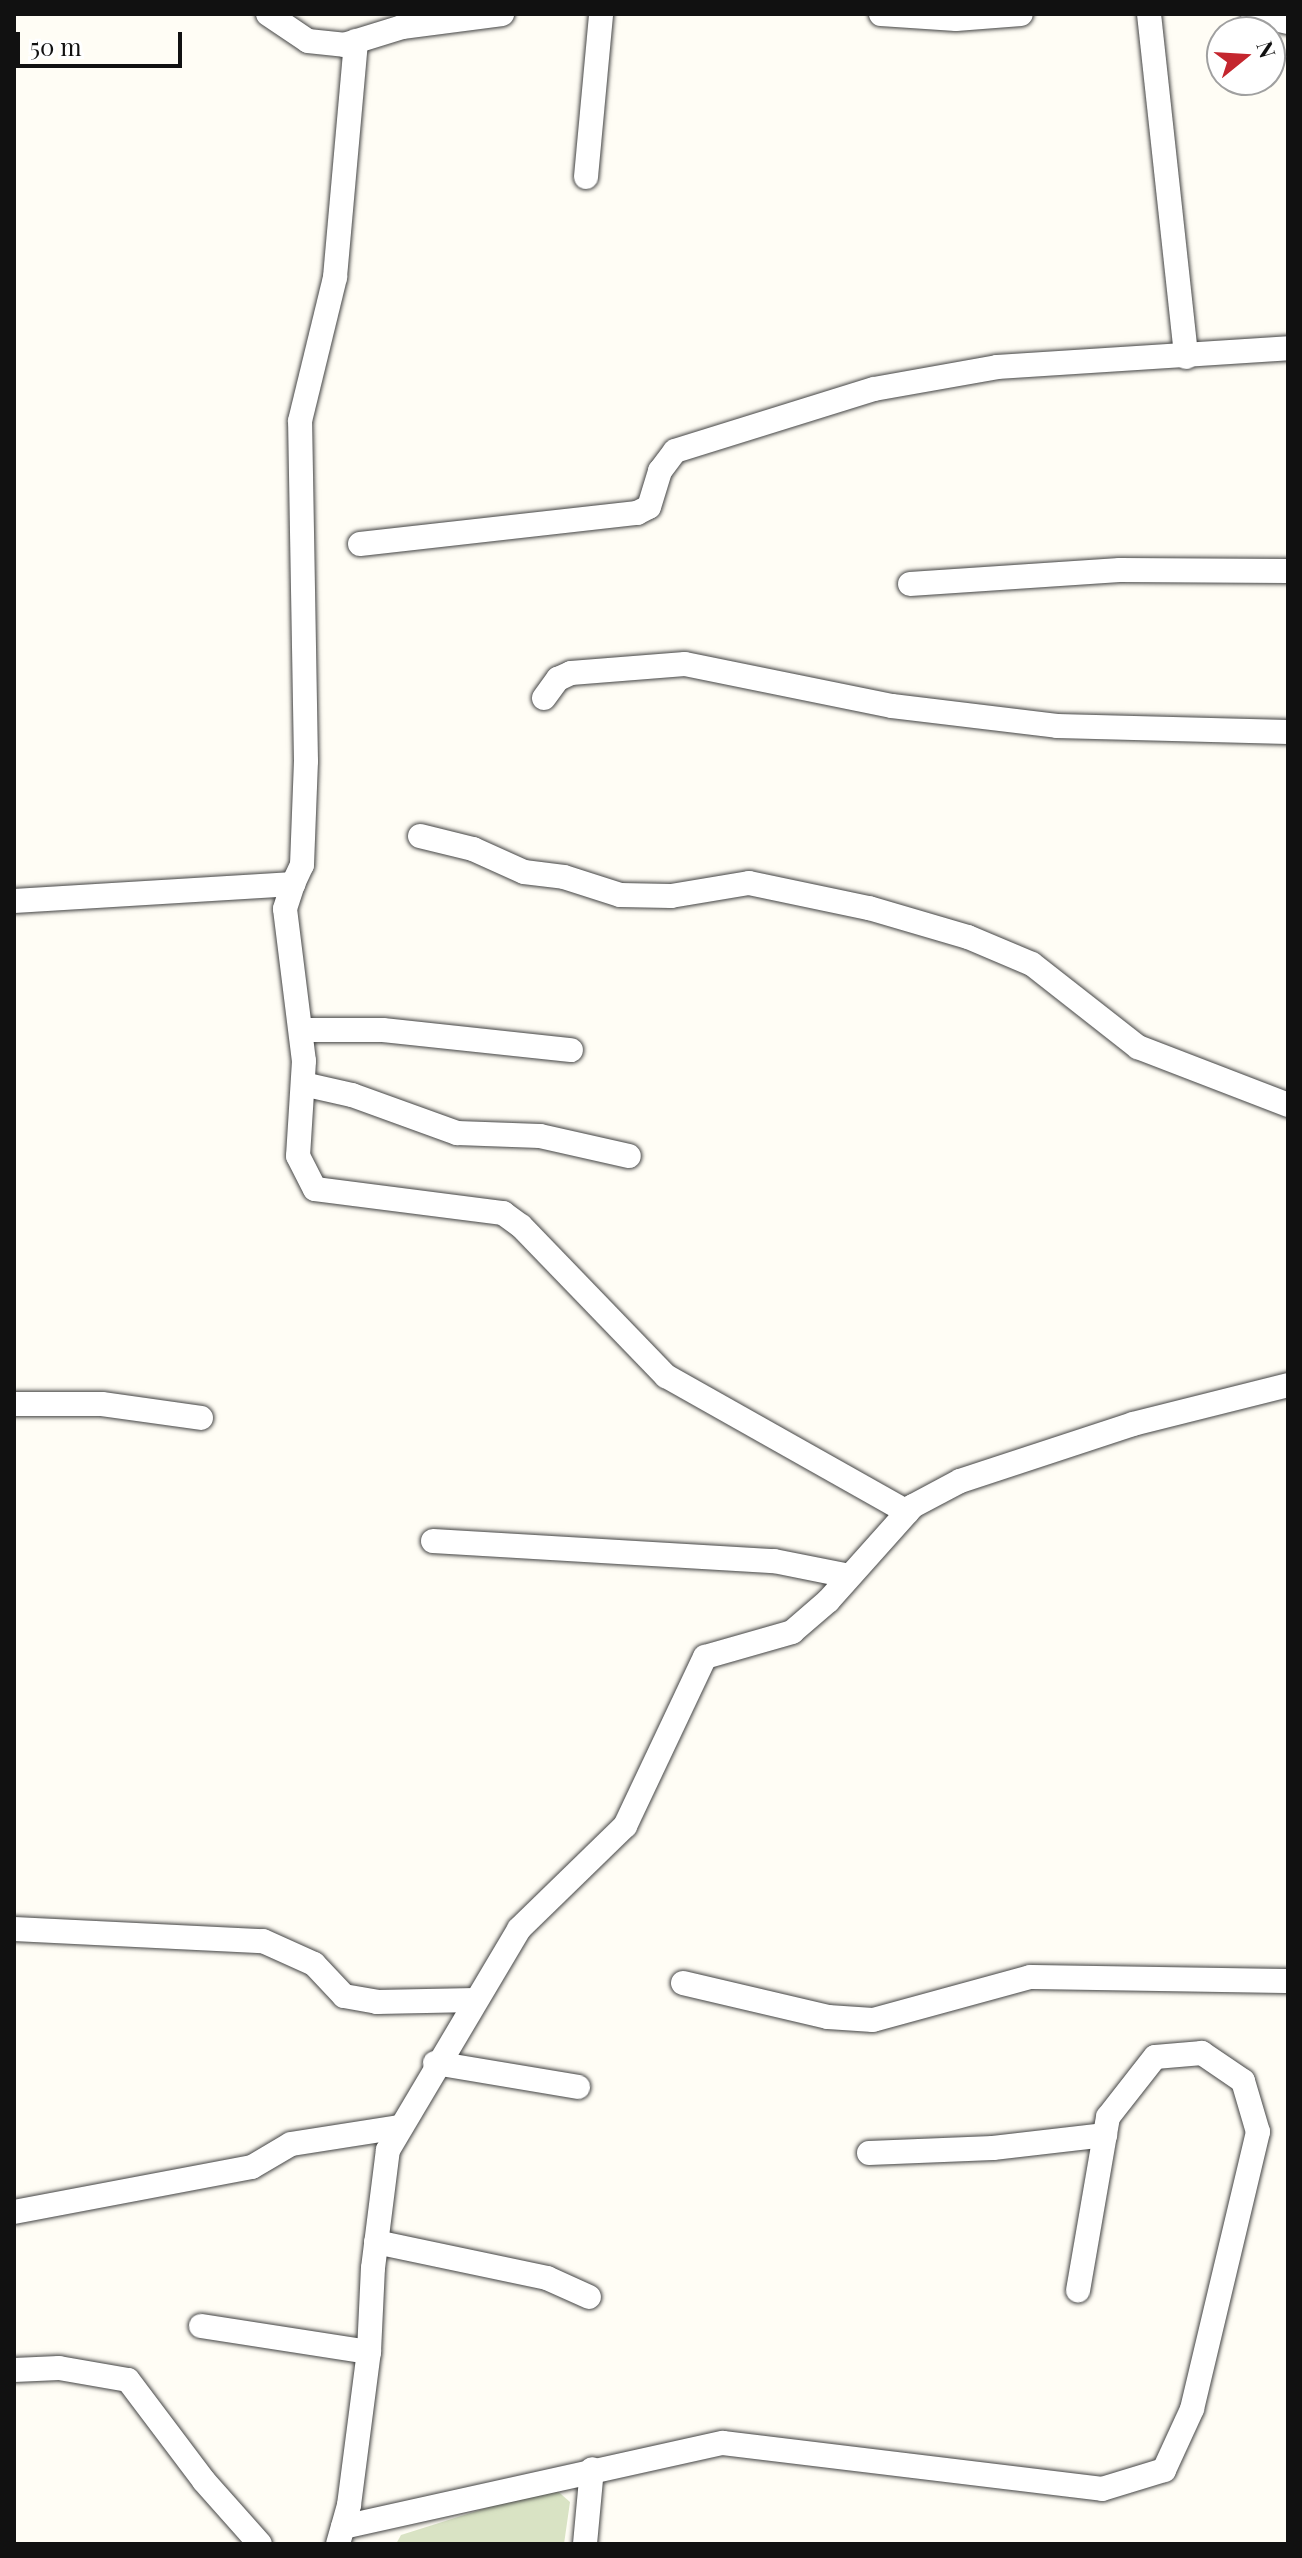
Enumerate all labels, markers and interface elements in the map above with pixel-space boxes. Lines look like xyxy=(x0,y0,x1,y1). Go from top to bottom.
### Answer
scale bar xyxy=(20,16,186,66)
north arrow xyxy=(1206,16,1286,96)
text: 50 m xyxy=(30,30,82,62)
text: N xyxy=(1250,37,1284,61)

